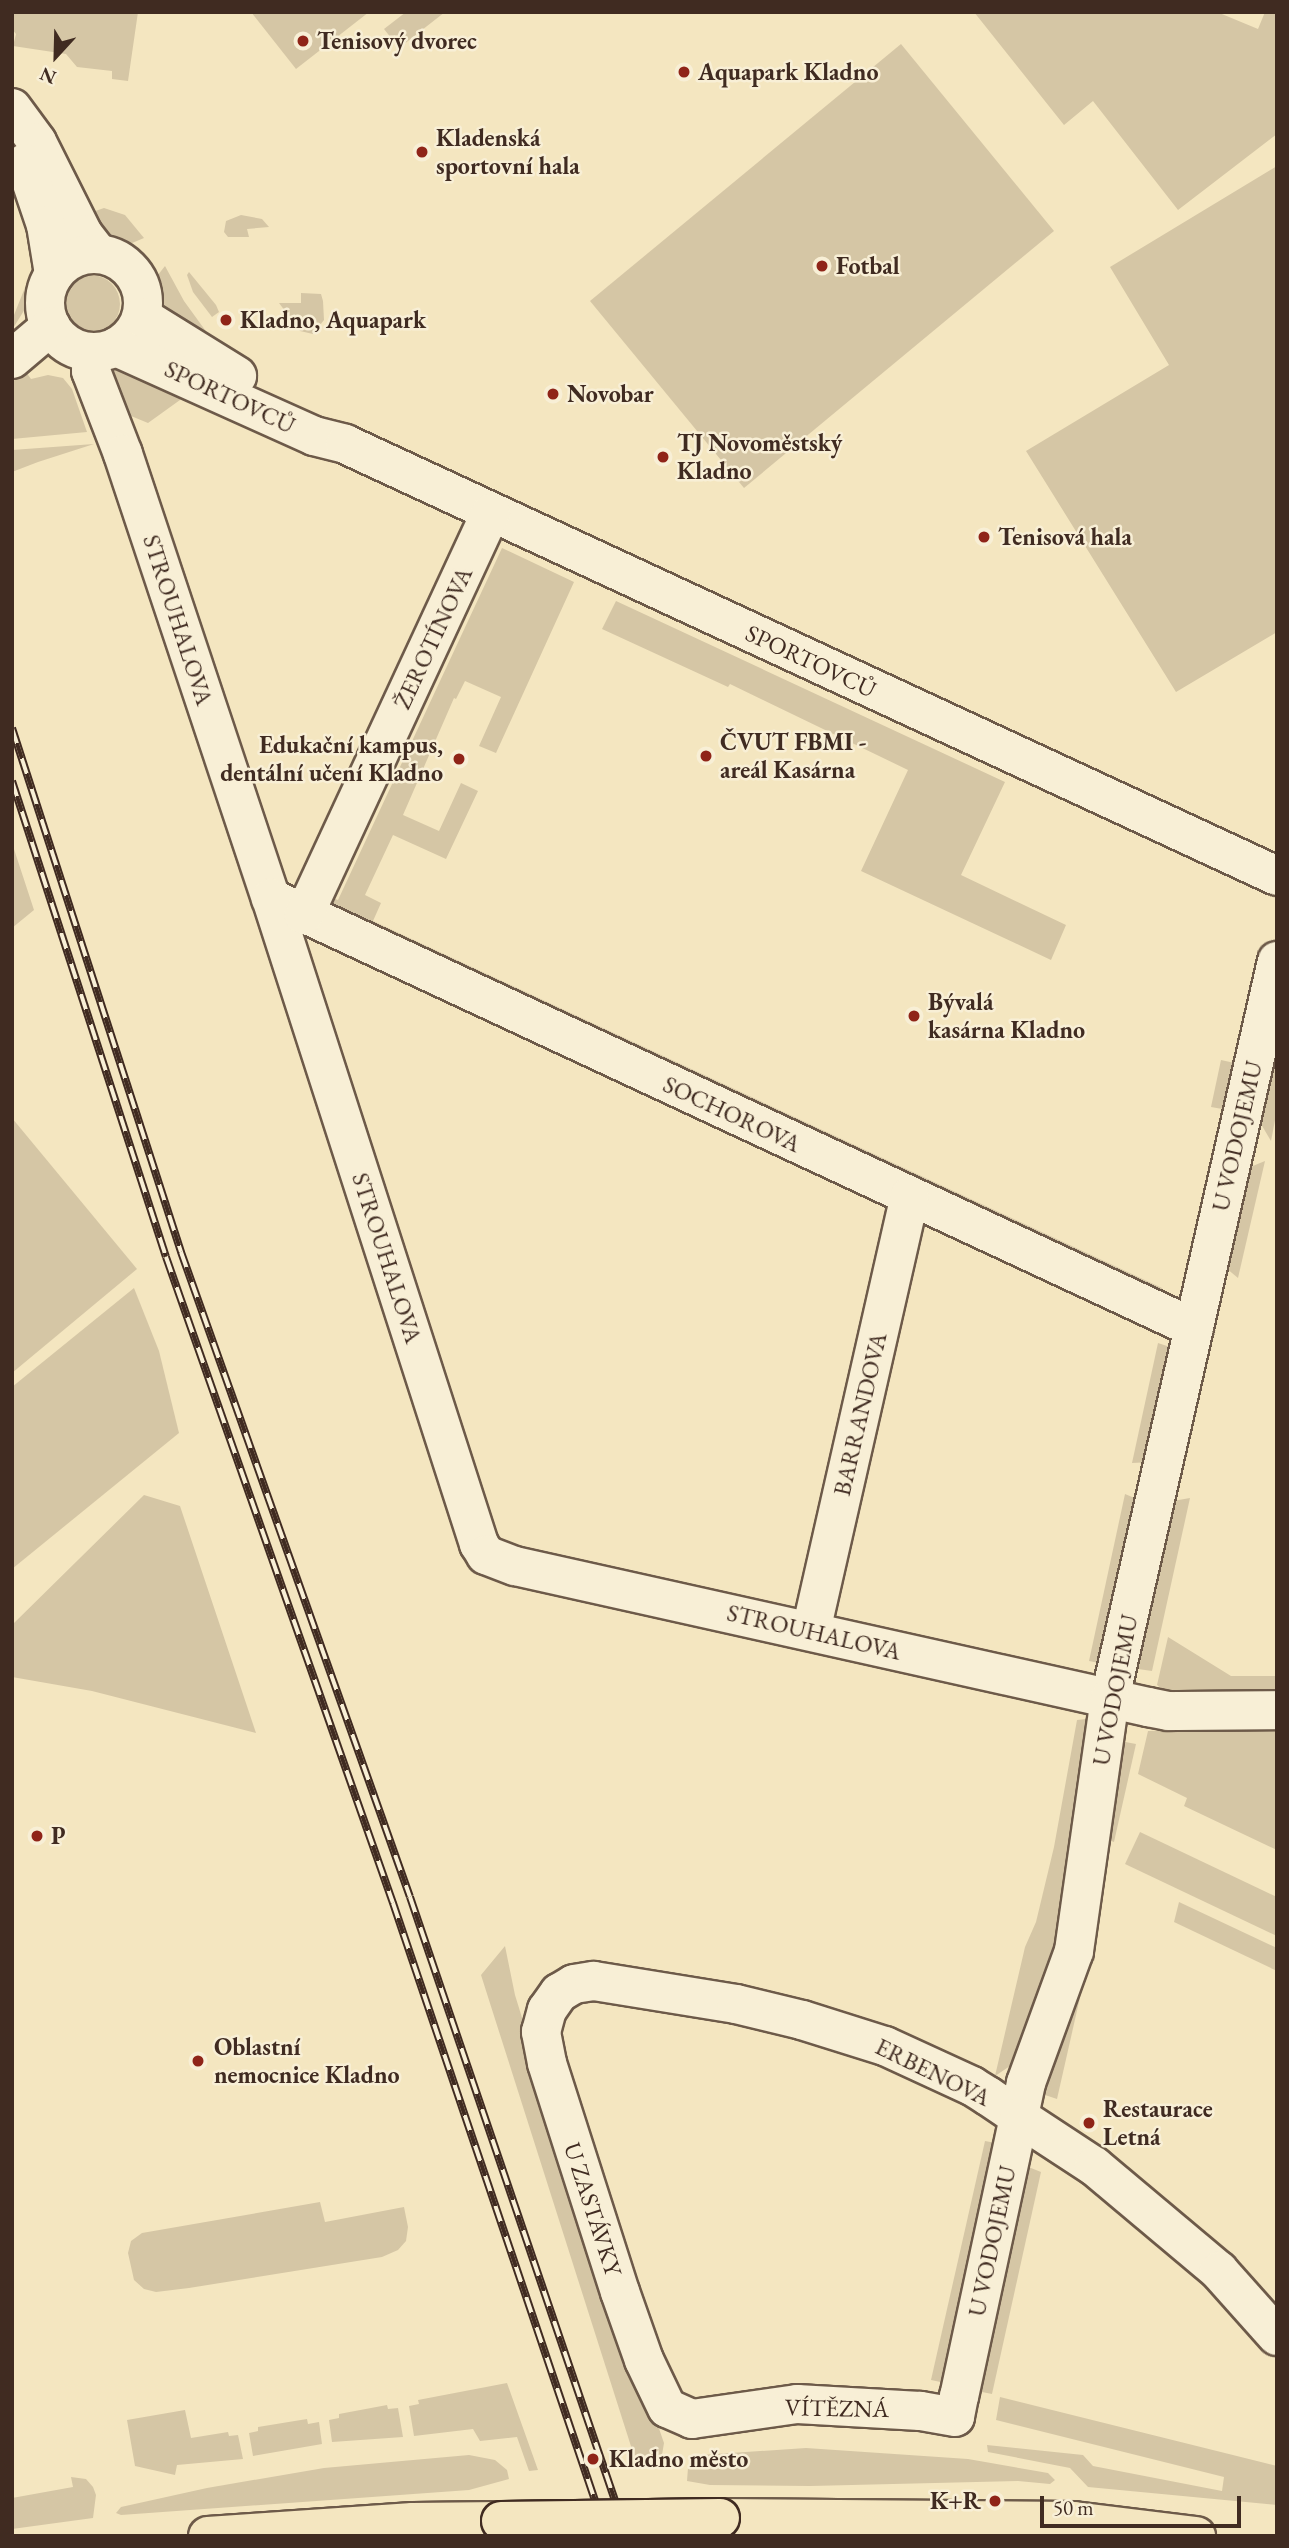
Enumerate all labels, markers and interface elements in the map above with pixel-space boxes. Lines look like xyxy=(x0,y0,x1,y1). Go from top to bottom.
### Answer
north arrow xyxy=(21,21,91,91)
place label: Tenisový dvorec xyxy=(317,27,477,55)
marker: Tenisový dvorec xyxy=(295,33,311,49)
place label: Aquapark Kladno xyxy=(698,58,878,86)
text: N xyxy=(36,61,60,90)
marker: Aquapark Kladno xyxy=(676,64,692,80)
place label: Kladenská sportovní hala xyxy=(436,124,580,180)
marker: Kladenská sportovní hala xyxy=(414,144,430,160)
place label: Fotbal xyxy=(836,252,900,280)
marker: Fotbal xyxy=(814,258,830,274)
place label: Kladno, Aquapark xyxy=(240,306,426,334)
marker: Kladno, Aquapark xyxy=(218,312,234,328)
street label: SPORTOVCŮ xyxy=(160,354,300,440)
place label: Novobar xyxy=(567,380,654,408)
marker: Novobar xyxy=(545,386,561,402)
place label: TJ Novoměstský Kladno xyxy=(677,429,842,485)
marker: TJ Novoměstský Kladno xyxy=(655,449,671,465)
place label: Tenisová hala xyxy=(998,523,1132,551)
marker: Tenisová hala xyxy=(976,529,992,545)
street label: STROUHALOVA xyxy=(137,531,219,709)
street label: ŽEROTÍNOVA xyxy=(388,562,478,714)
street label: SPORTOVCŮ xyxy=(741,618,881,704)
place label: ČVUT FBMI - areál Kasárna xyxy=(720,728,866,784)
place label: Edukační kampus, dentální učení Kladno xyxy=(220,731,443,787)
marker: ČVUT FBMI - areál Kasárna xyxy=(698,748,714,764)
marker: Edukační kampus, dentální učení Kladno xyxy=(449,749,469,769)
place label: Bývalá kasárna Kladno xyxy=(928,988,1085,1044)
marker: Bývalá kasárna Kladno xyxy=(906,1008,922,1024)
street label: U VODOJEMU xyxy=(1206,1058,1268,1214)
street label: SOCHOROVA xyxy=(659,1070,805,1158)
street label: STROUHALOVA xyxy=(346,1169,428,1347)
street label: BARRANDOVA xyxy=(827,1330,893,1498)
street label: STROUHALOVA xyxy=(724,1598,904,1666)
street label: U VODOJEMU xyxy=(1086,1612,1144,1768)
place label: P xyxy=(51,1822,66,1850)
marker: P xyxy=(29,1828,45,1844)
street label: ERBENOVA xyxy=(871,2032,995,2112)
place label: Oblastní nemocnice Kladno xyxy=(214,2033,400,2089)
marker: Oblastní nemocnice Kladno xyxy=(188,2051,208,2071)
place label: Restaurace Letná xyxy=(1103,2095,1213,2151)
marker: Restaurace Letná xyxy=(1081,2115,1097,2131)
street label: U ZASTÁVKY xyxy=(558,2139,628,2279)
street label: U VODOJEMU xyxy=(962,2163,1022,2319)
street label: VÍTĚZNÁ xyxy=(785,2393,889,2423)
place label: Kladno město xyxy=(609,2445,748,2473)
marker: Kladno město xyxy=(583,2449,603,2469)
scale bar xyxy=(1044,2482,1245,2526)
place label: K+R xyxy=(930,2487,981,2515)
marker: K+R xyxy=(987,2493,1003,2509)
text: 50 m xyxy=(1053,2494,1094,2521)

